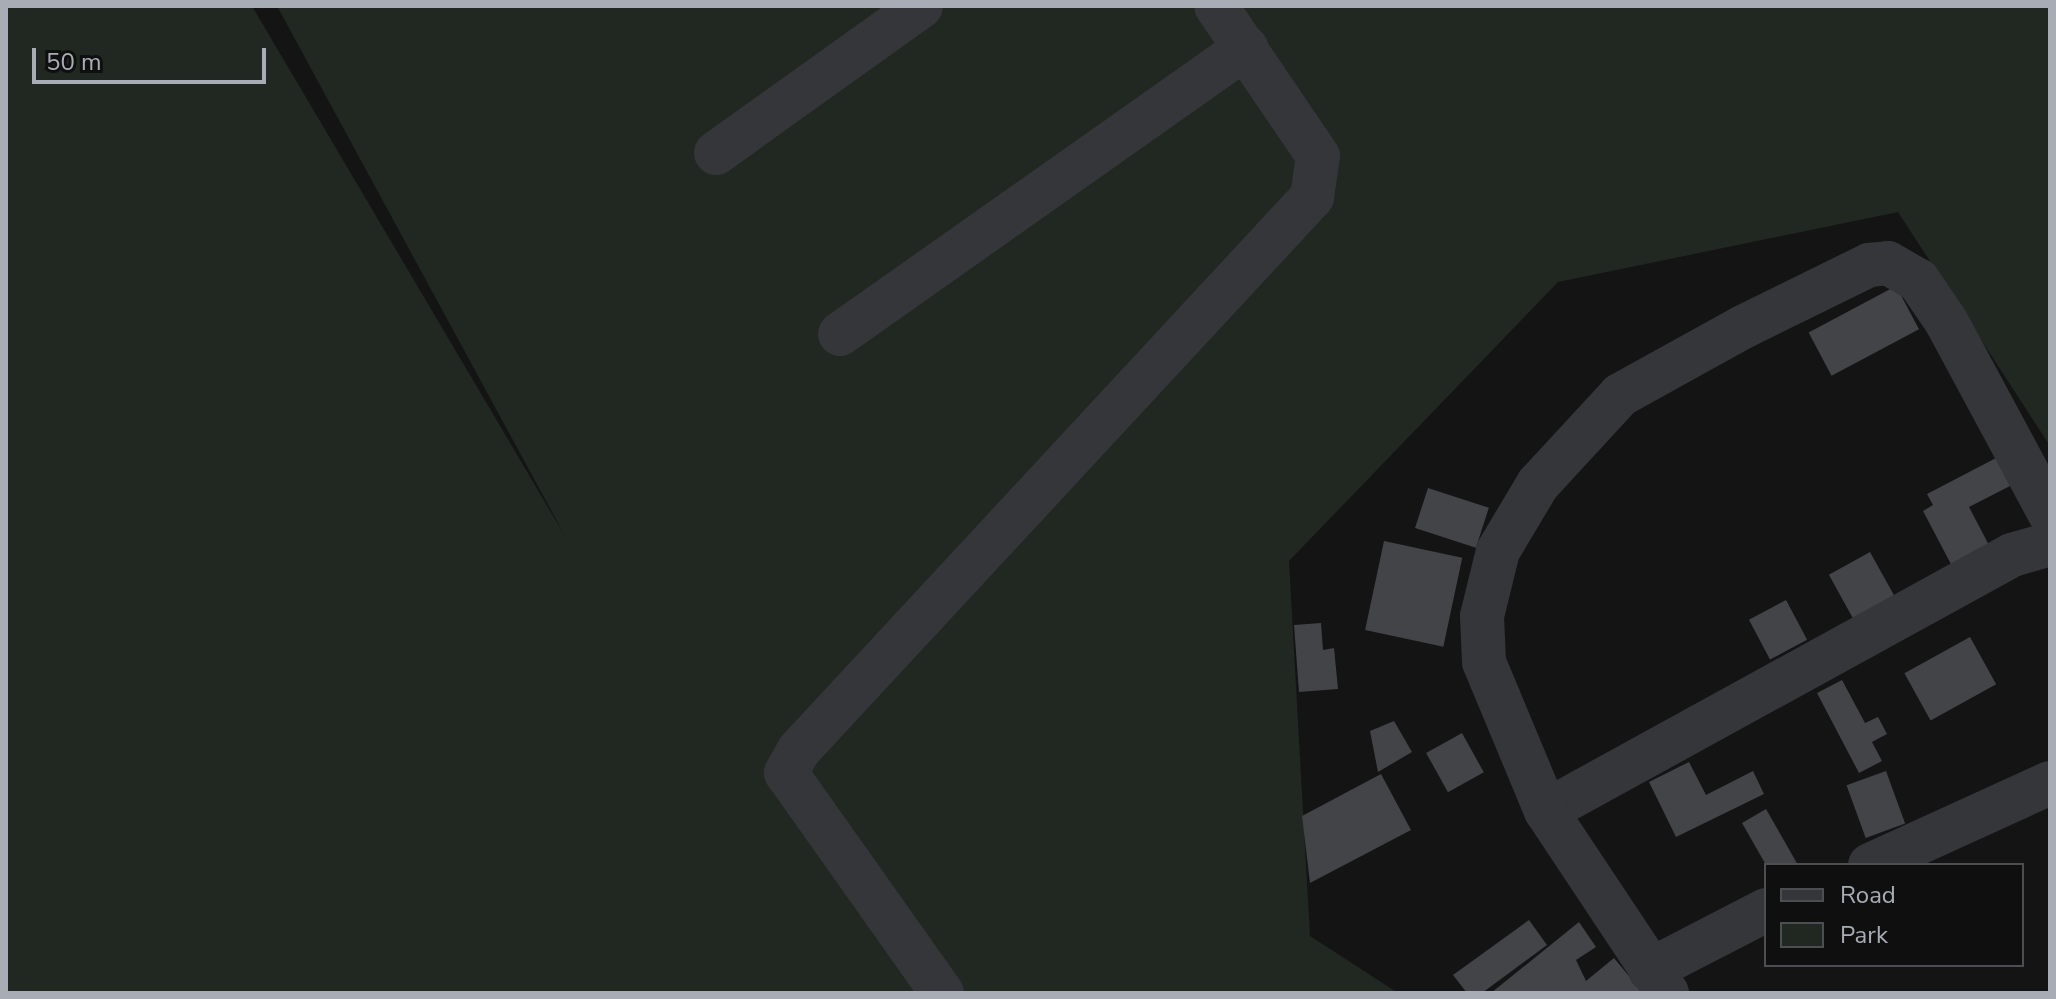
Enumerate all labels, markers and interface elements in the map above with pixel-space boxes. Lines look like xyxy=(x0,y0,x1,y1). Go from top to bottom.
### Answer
scale bar xyxy=(36,32,270,82)
text: 50 m xyxy=(46,46,102,78)
legend xyxy=(1764,863,2024,967)
text: Road xyxy=(1840,879,1896,911)
text: Park xyxy=(1840,919,1888,951)

